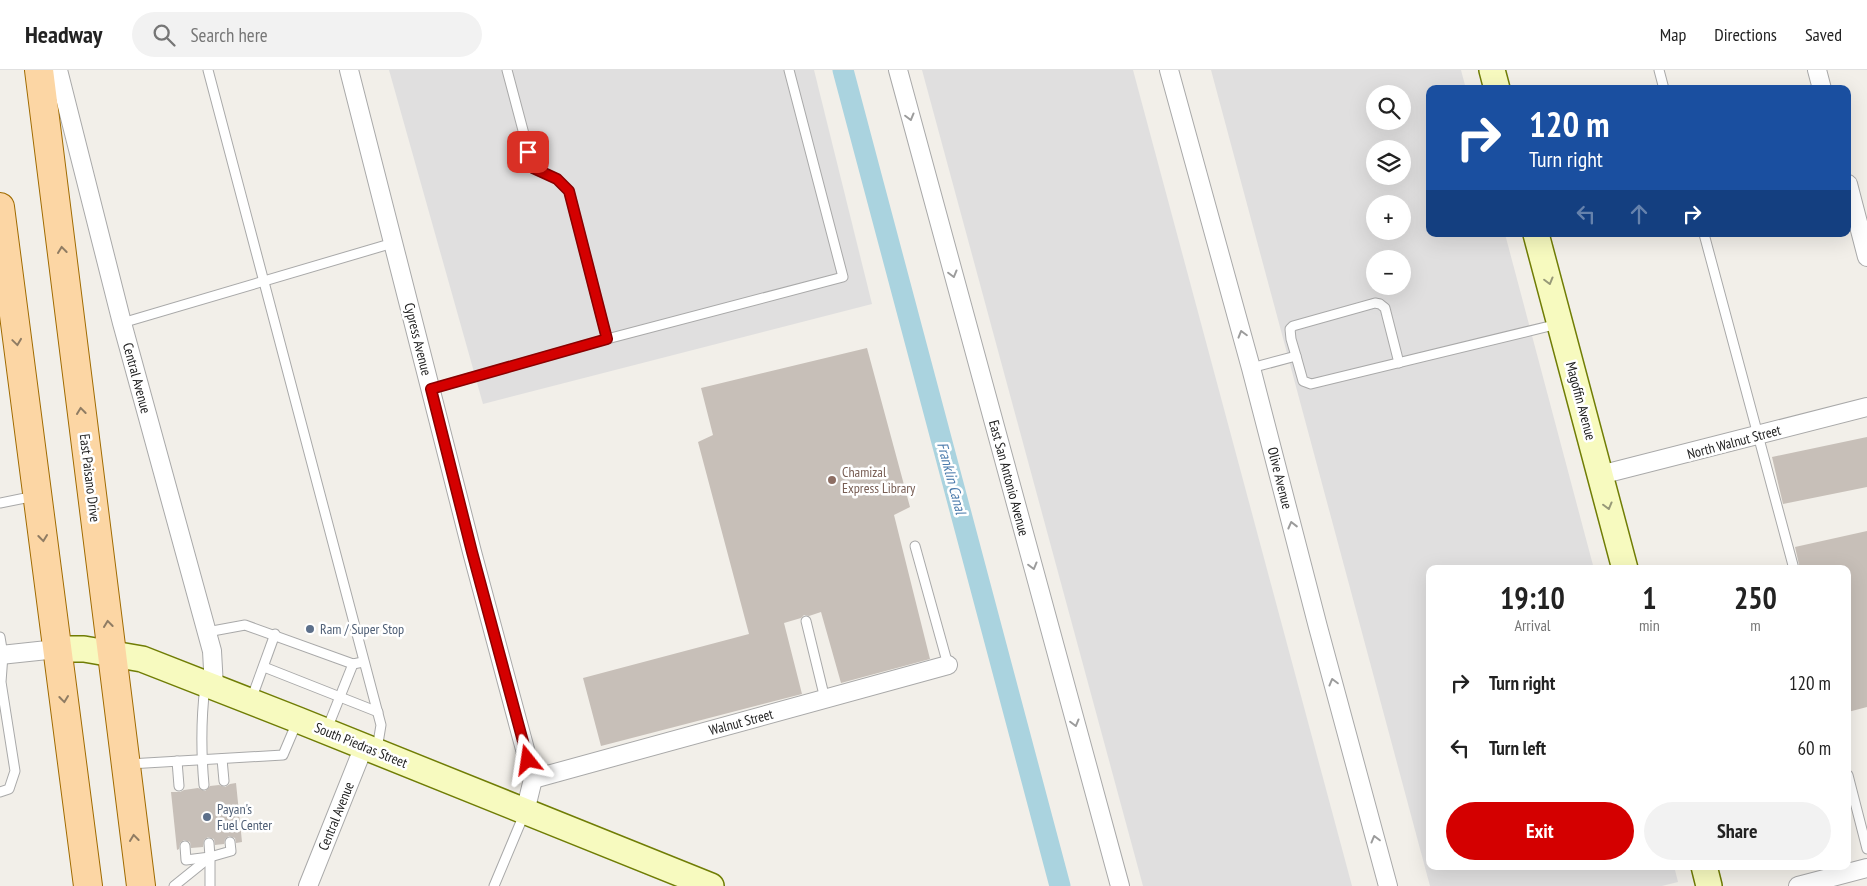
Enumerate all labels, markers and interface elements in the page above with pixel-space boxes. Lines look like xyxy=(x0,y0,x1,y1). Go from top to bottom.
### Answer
search box xyxy=(132,12,482,57)
text: Headway xyxy=(25,19,102,50)
icon: search xyxy=(150,21,178,49)
text: Search here xyxy=(190,23,268,47)
text: Map xyxy=(1660,23,1686,46)
text: Directions xyxy=(1714,23,1777,46)
text: Saved xyxy=(1805,23,1842,46)
map controls xyxy=(1366,85,1411,295)
button: search xyxy=(1366,85,1411,130)
text: 120 m xyxy=(1529,101,1610,147)
icon: right xyxy=(1446,105,1511,170)
one-way arrow xyxy=(905,112,915,121)
pin xyxy=(507,131,549,173)
icon: arrive xyxy=(514,138,542,166)
button: layers xyxy=(1366,140,1411,185)
text: Turn right xyxy=(1529,145,1603,173)
button: + xyxy=(1366,195,1411,240)
icon: left xyxy=(1572,200,1600,228)
icon: ahead xyxy=(1625,200,1653,228)
icon: right xyxy=(1678,200,1706,228)
one-way arrow xyxy=(57,245,68,253)
button: − xyxy=(1366,250,1411,295)
one-way arrow xyxy=(947,269,958,278)
one-way arrow xyxy=(1543,276,1553,284)
street label: Cypress Avenue xyxy=(400,301,436,377)
one-way arrow xyxy=(1237,329,1248,338)
one-way arrow xyxy=(11,338,22,346)
street label: Central Avenue xyxy=(119,341,155,416)
street label: Magoffin Avenue xyxy=(1562,360,1600,442)
one-way arrow xyxy=(76,407,87,415)
street label: East San Antonio Avenue xyxy=(985,418,1033,538)
street label: North Walnut Street xyxy=(1685,421,1783,463)
street label: East Paisano Drive xyxy=(76,433,104,523)
water label: Franklin Canal xyxy=(933,440,971,518)
street label: Olive Avenue xyxy=(1264,445,1296,511)
place label: Chamizal Express Library xyxy=(842,463,916,497)
marker: Chamizal Express Library xyxy=(826,474,838,486)
one-way arrow xyxy=(1603,501,1613,509)
one-way arrow xyxy=(1287,520,1298,529)
one-way arrow xyxy=(37,534,48,542)
one-way arrow xyxy=(1027,561,1037,569)
text: 19:10 xyxy=(1500,578,1565,617)
text: 1 xyxy=(1642,578,1657,617)
text: 250 xyxy=(1734,578,1777,617)
text: Arrival xyxy=(1514,615,1551,635)
text: min xyxy=(1639,615,1660,635)
text: m xyxy=(1750,615,1761,635)
one-way arrow xyxy=(103,620,114,628)
place label: Ram / Super Stop xyxy=(320,620,404,638)
marker: Ram / Super Stop xyxy=(304,623,316,635)
icon: right xyxy=(1446,669,1474,697)
text: Turn right xyxy=(1489,671,1555,695)
text: 120 m xyxy=(1789,671,1831,695)
one-way arrow xyxy=(1328,677,1339,686)
one-way arrow xyxy=(58,695,69,703)
street label: Walnut Street xyxy=(707,705,775,739)
street label: South Piedras Street xyxy=(312,718,410,772)
one-way arrow xyxy=(1069,718,1080,727)
position arrow xyxy=(501,733,553,785)
icon: left xyxy=(1446,734,1474,762)
text: Turn left xyxy=(1489,736,1546,760)
text: 60 m xyxy=(1798,736,1831,760)
street label: Central Avenue xyxy=(314,779,358,853)
place label: Payan's Fuel Center xyxy=(217,800,272,834)
button: Exit xyxy=(1446,802,1634,860)
button: Share xyxy=(1644,802,1831,860)
marker: Payan's Fuel Center xyxy=(201,811,213,823)
one-way arrow xyxy=(129,833,140,841)
one-way arrow xyxy=(1370,834,1381,843)

